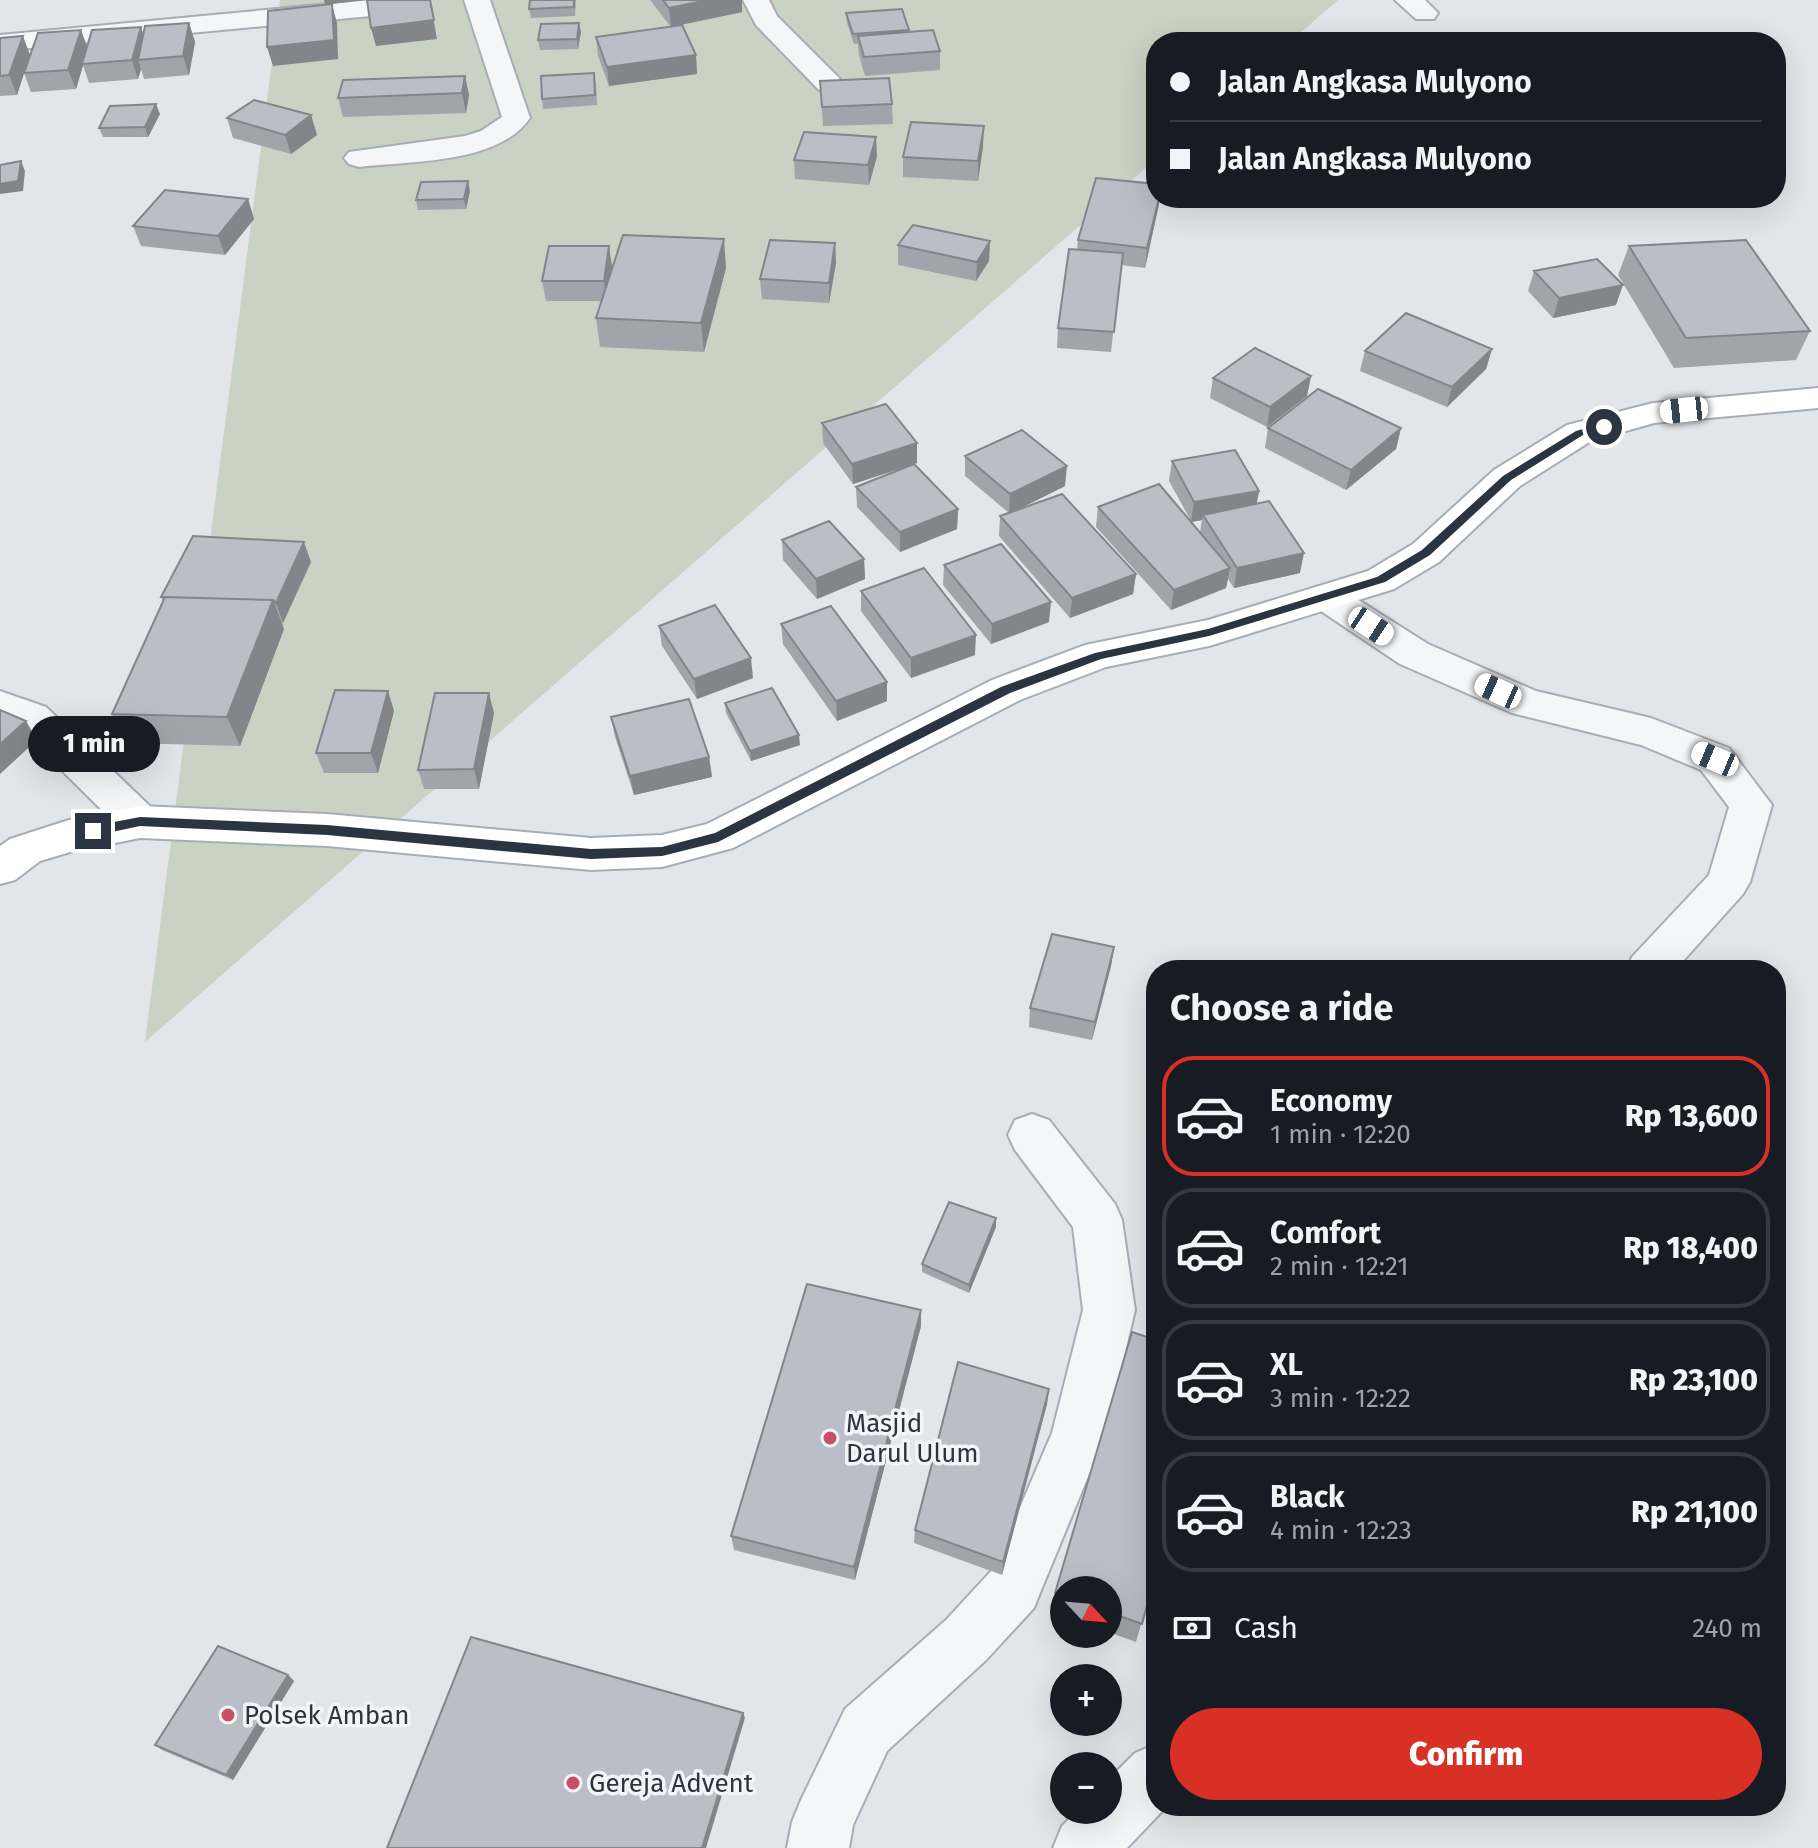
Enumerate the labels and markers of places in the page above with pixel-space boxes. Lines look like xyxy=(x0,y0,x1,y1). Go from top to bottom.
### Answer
place label: Masjid Darul Ulum xyxy=(846,1408,979,1469)
marker: Masjid Darul Ulum xyxy=(821,1429,839,1447)
place label: Polsek Amban xyxy=(244,1700,409,1731)
marker: Polsek Amban xyxy=(219,1706,237,1724)
place label: Gereja Advent xyxy=(589,1768,754,1799)
marker: Gereja Advent xyxy=(564,1774,582,1792)

